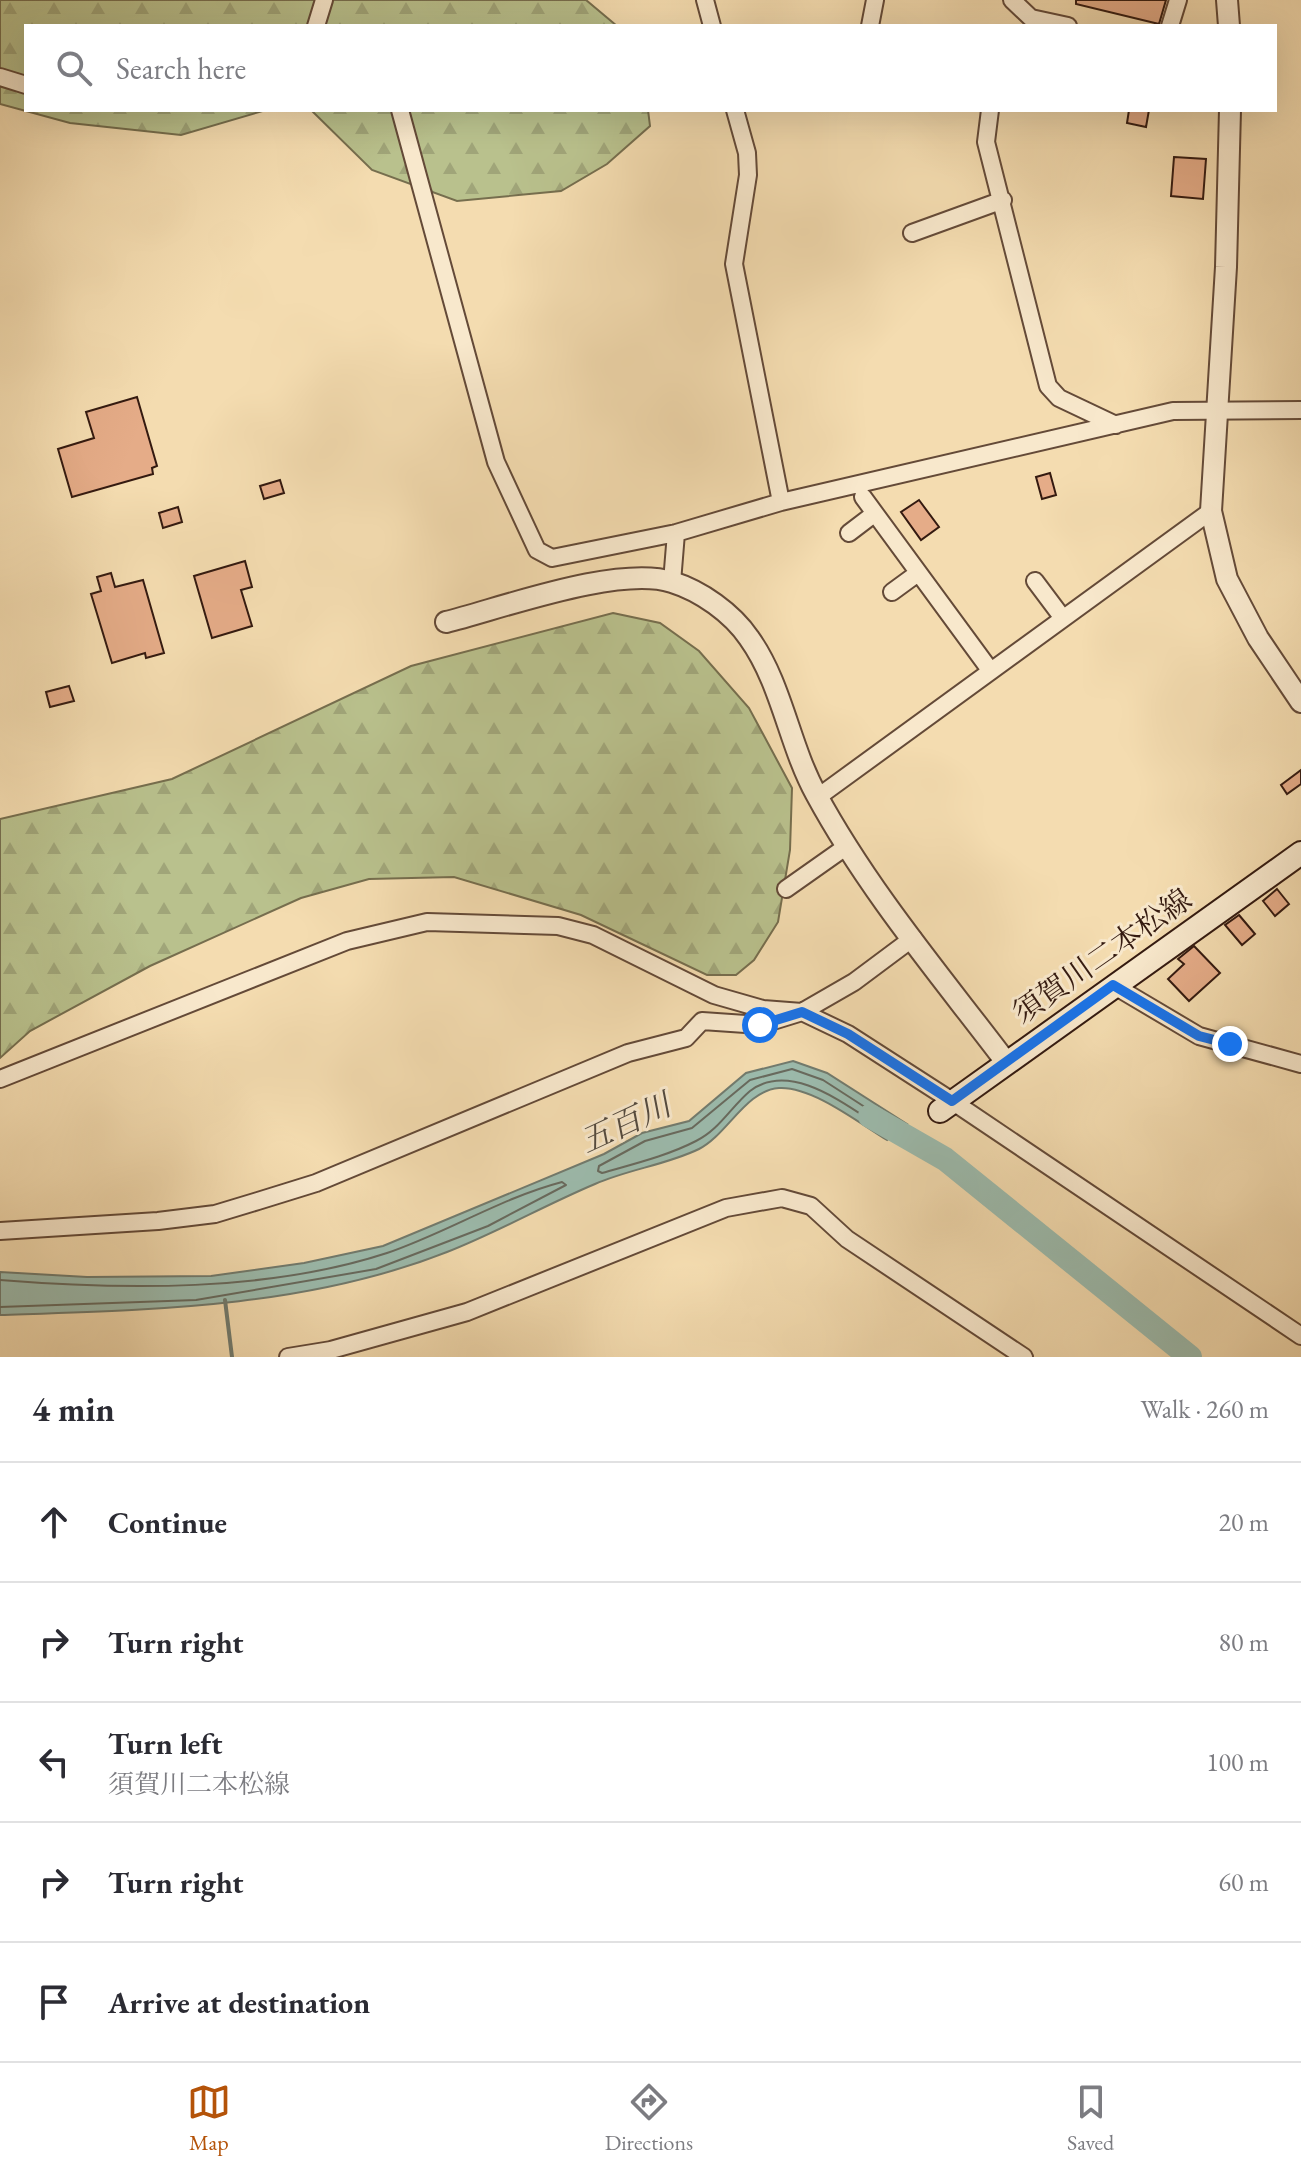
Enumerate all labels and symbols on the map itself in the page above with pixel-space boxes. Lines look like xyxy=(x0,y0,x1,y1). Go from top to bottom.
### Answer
street label: 須賀川二本松線 xyxy=(1005,879,1199,1032)
route start xyxy=(742,1007,778,1043)
route end xyxy=(1212,1026,1248,1062)
water label: 五百川 xyxy=(573,1082,680,1162)

